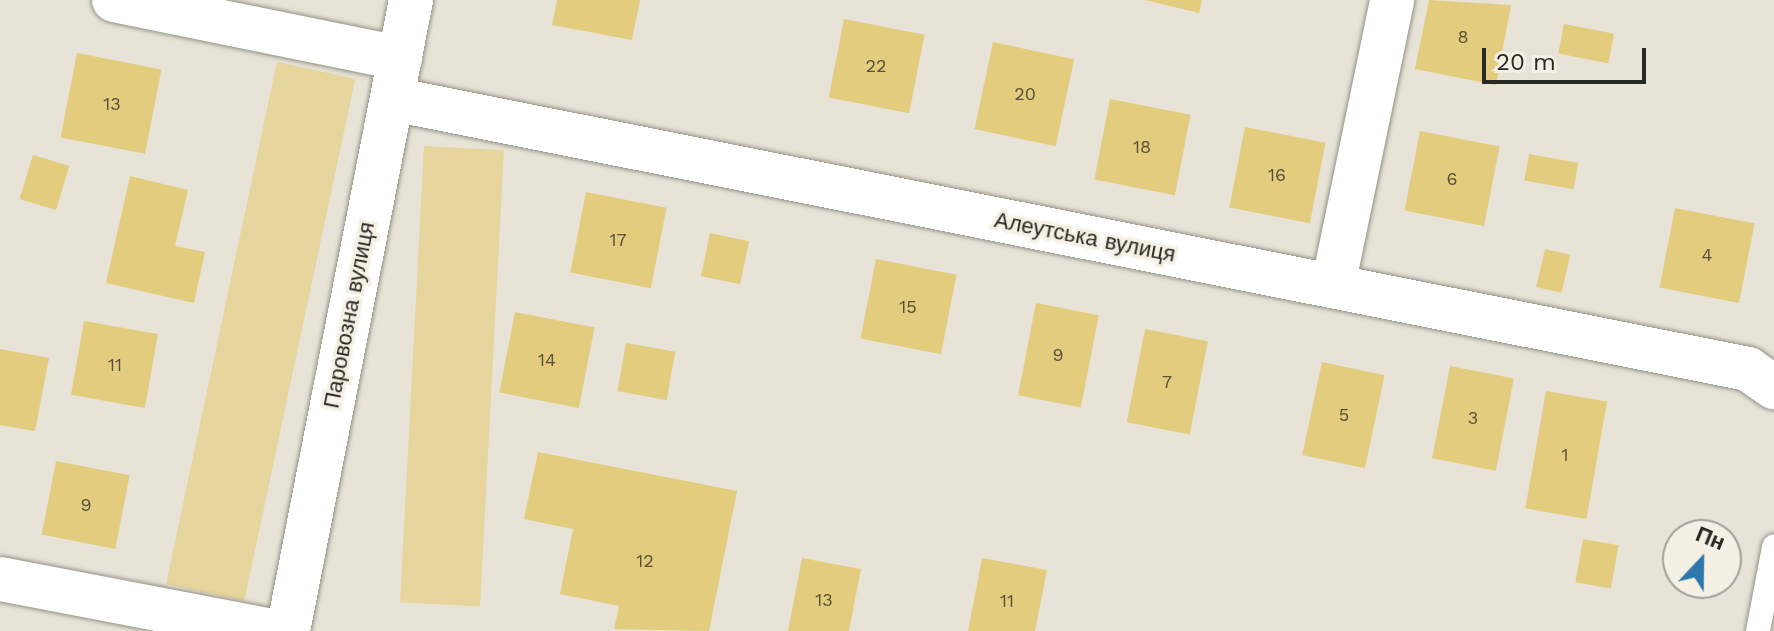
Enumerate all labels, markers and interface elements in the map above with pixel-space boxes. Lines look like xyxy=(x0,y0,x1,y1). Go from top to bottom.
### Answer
house number: 8 xyxy=(1457,26,1469,48)
scale bar xyxy=(1486,32,1650,82)
text: 20 m xyxy=(1496,48,1556,76)
house number: 22 xyxy=(866,55,886,77)
house number: 20 xyxy=(1014,83,1036,105)
house number: 13 xyxy=(103,93,121,115)
house number: 18 xyxy=(1133,136,1151,158)
house number: 16 xyxy=(1268,164,1286,186)
house number: 6 xyxy=(1447,168,1457,190)
street label: Алеутська вулиця xyxy=(992,206,1178,268)
street label: Паровозна вулиця xyxy=(318,220,380,410)
house number: 17 xyxy=(609,229,627,251)
house number: 4 xyxy=(1702,244,1712,266)
house number: 15 xyxy=(899,296,917,318)
house number: 9 xyxy=(1052,344,1064,366)
house number: 14 xyxy=(538,349,556,371)
house number: 11 xyxy=(108,354,122,376)
house number: 7 xyxy=(1162,371,1172,393)
house number: 5 xyxy=(1339,404,1349,426)
house number: 3 xyxy=(1468,407,1478,429)
house number: 1 xyxy=(1561,444,1569,466)
house number: 9 xyxy=(80,494,92,516)
north arrow xyxy=(1662,519,1742,599)
text: Пн xyxy=(1692,521,1729,555)
house number: 12 xyxy=(636,550,654,572)
house number: 13 xyxy=(815,589,833,611)
house number: 11 xyxy=(1000,590,1014,612)

